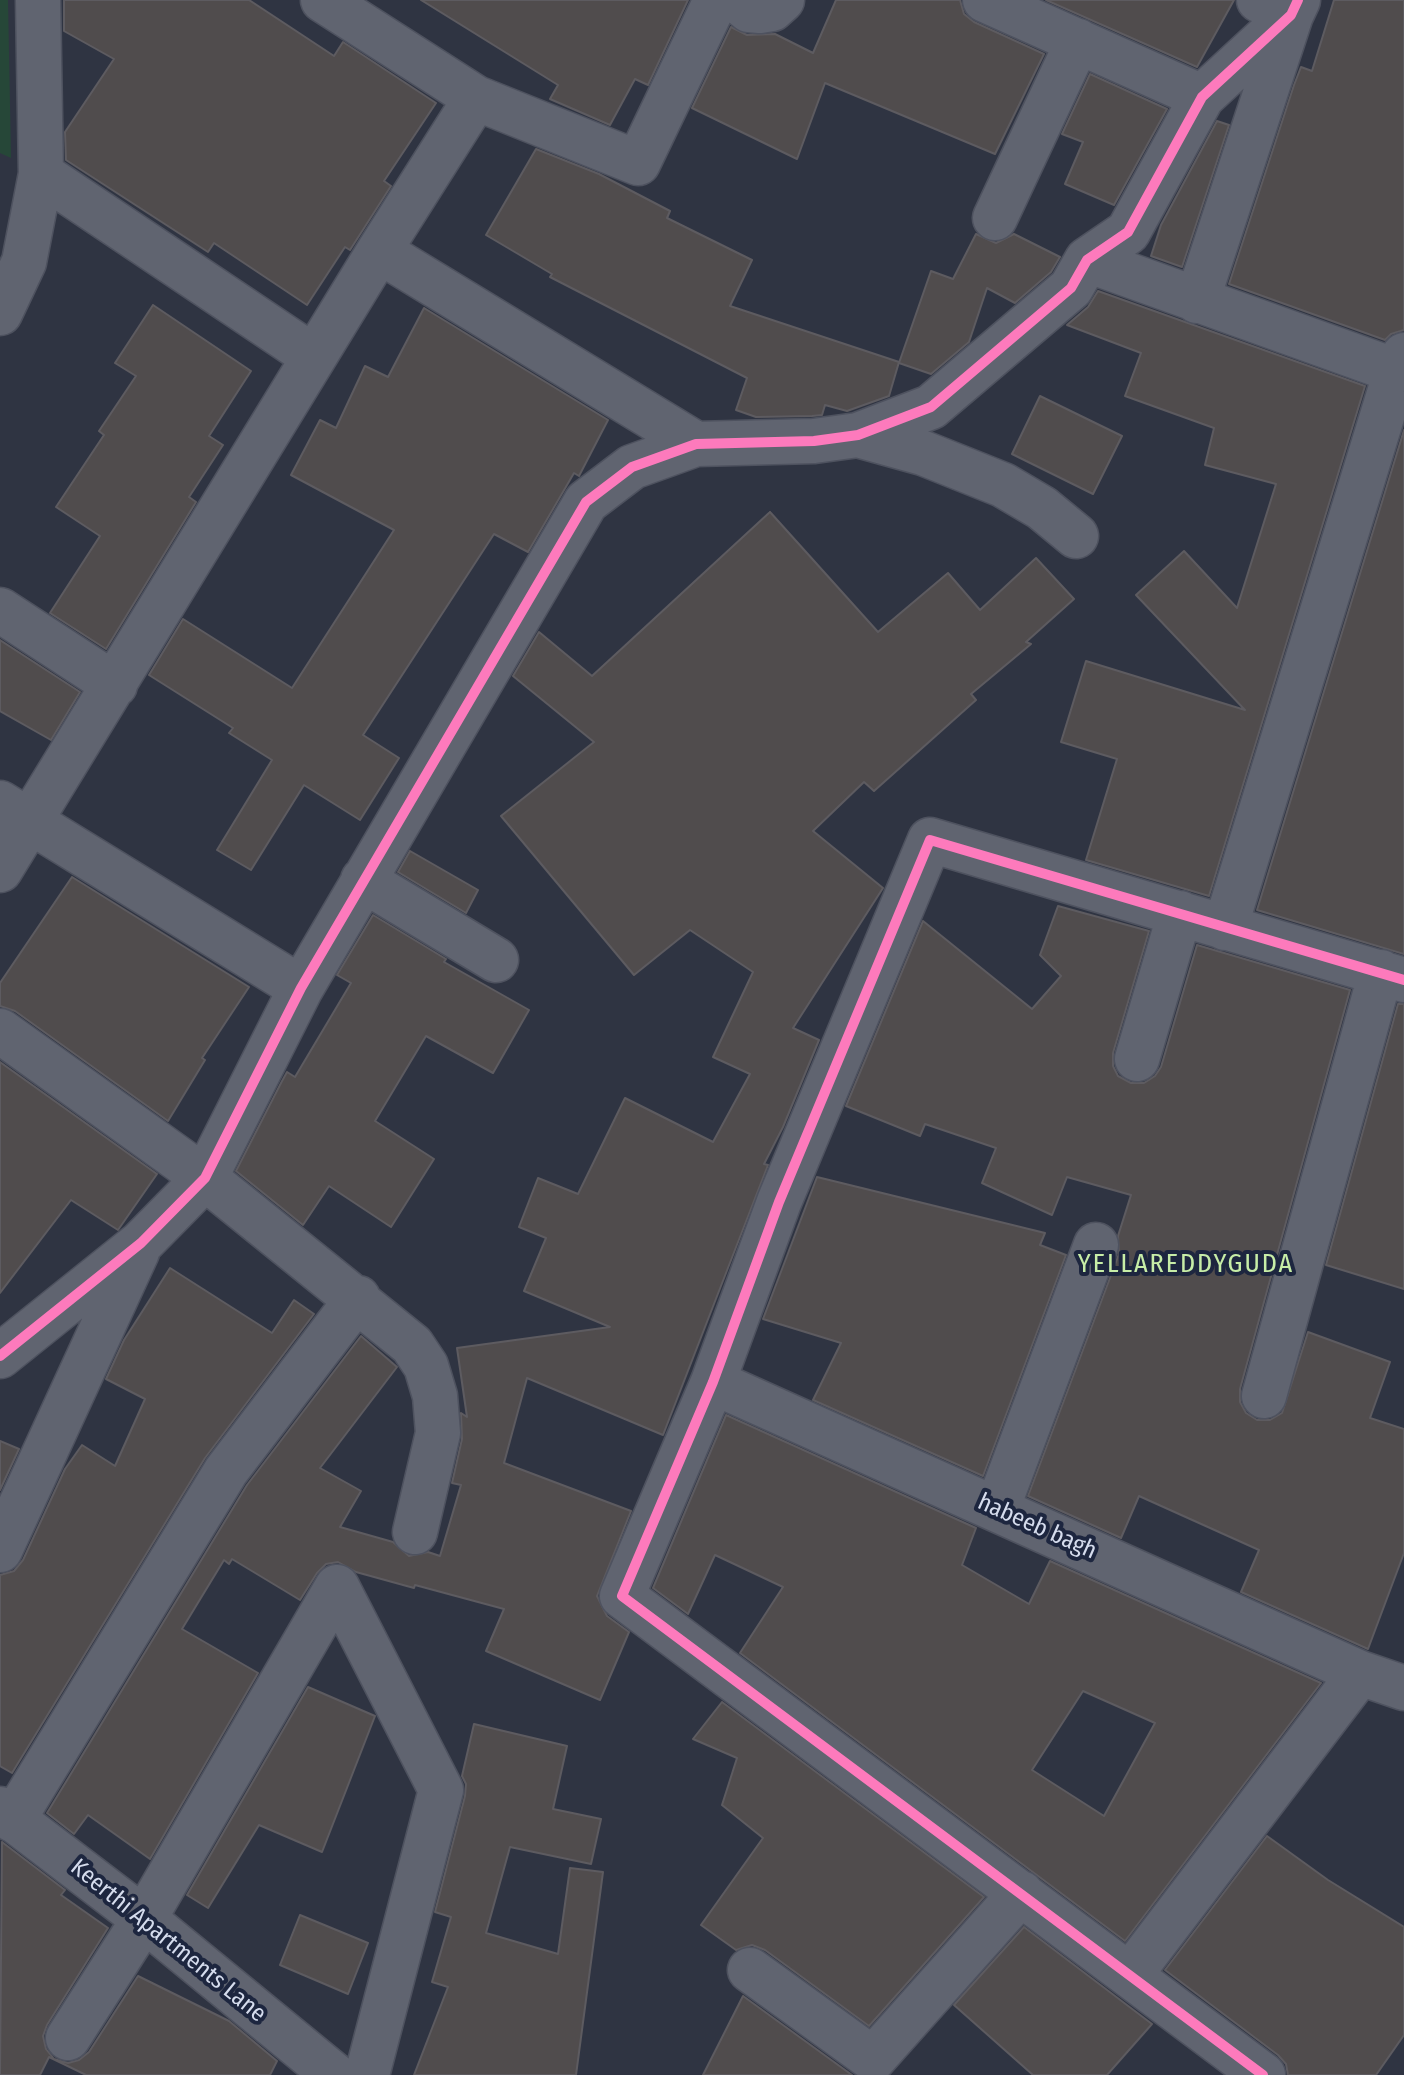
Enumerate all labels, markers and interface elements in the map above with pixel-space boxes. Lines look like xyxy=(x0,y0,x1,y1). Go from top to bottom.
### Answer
district label: YELLAREDDYGUDA xyxy=(1078,1249,1294,1281)
street label: habeeb bagh xyxy=(973,1488,1101,1566)
street label: Keerthi Apartments Lane xyxy=(64,1853,272,2029)

